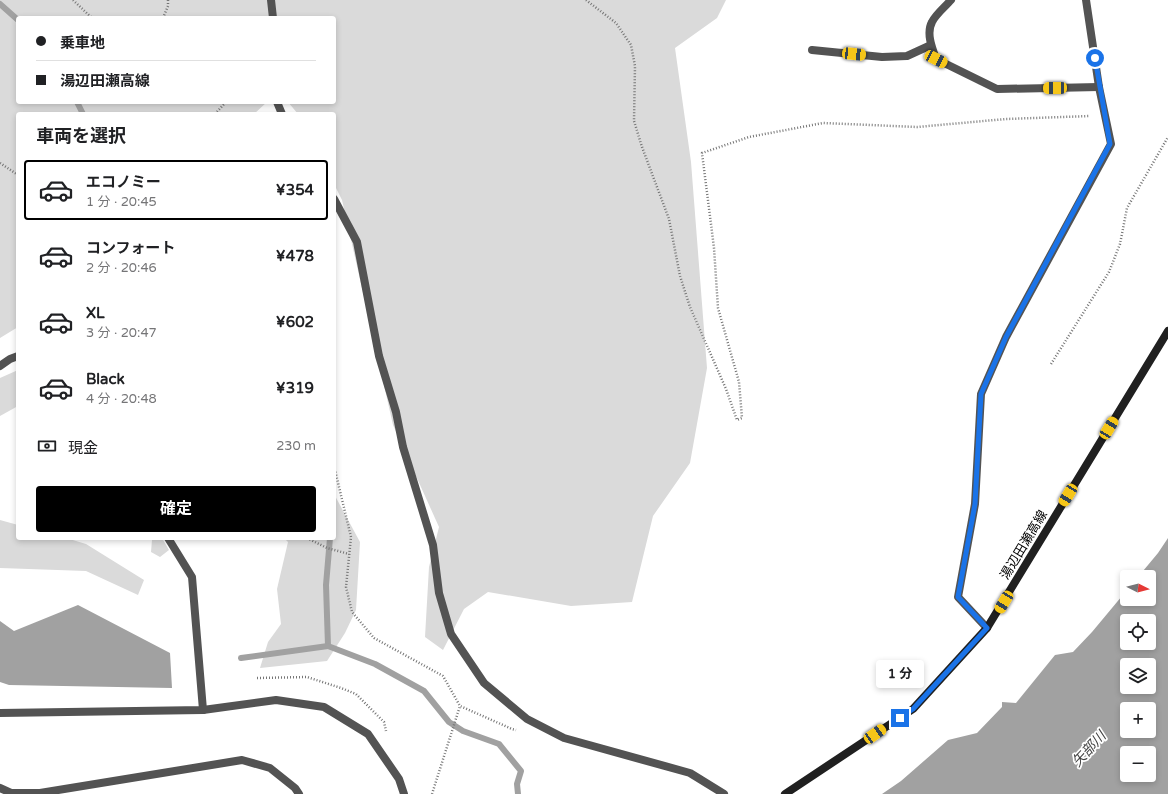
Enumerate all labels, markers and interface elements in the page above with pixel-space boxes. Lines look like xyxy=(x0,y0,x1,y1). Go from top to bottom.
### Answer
text: 乗車地 xyxy=(60,34,105,52)
car xyxy=(841,47,867,61)
car xyxy=(923,48,949,70)
route start xyxy=(1086,49,1104,67)
text: 湯辺田瀬高線 xyxy=(60,72,150,90)
car xyxy=(1043,82,1067,94)
text: 車両を選択 xyxy=(36,125,126,147)
icon: car xyxy=(38,172,74,208)
text: エコノミー xyxy=(86,173,161,191)
text: ¥354 xyxy=(276,181,314,199)
text: 1 分 · 20:45 xyxy=(86,194,157,210)
icon: car xyxy=(38,238,74,274)
text: コンフォート xyxy=(86,239,176,257)
text: ¥478 xyxy=(276,247,314,265)
text: 2 分 · 20:46 xyxy=(86,260,157,276)
icon: car xyxy=(38,304,74,340)
text: XL xyxy=(86,304,105,322)
text: ¥602 xyxy=(276,313,314,331)
text: 3 分 · 20:47 xyxy=(86,325,157,341)
icon: car xyxy=(38,370,74,406)
text: Black xyxy=(86,370,125,388)
text: ¥319 xyxy=(276,379,314,397)
text: 4 分 · 20:48 xyxy=(86,391,157,407)
car xyxy=(1098,415,1120,441)
icon: cash xyxy=(36,435,58,457)
text: 230 m xyxy=(276,438,316,454)
text: 現金 xyxy=(68,439,98,457)
car xyxy=(1057,482,1079,508)
button: 確定 xyxy=(36,486,316,532)
street label: 湯辺田瀬高線 xyxy=(997,507,1051,583)
north arrow xyxy=(1120,570,1156,606)
map controls xyxy=(1120,570,1156,782)
car xyxy=(993,589,1015,615)
button: locate xyxy=(1120,614,1156,650)
button: layers xyxy=(1120,658,1156,694)
callout: 1 分 xyxy=(876,660,924,688)
text: 1 分 xyxy=(888,666,912,682)
button: + xyxy=(1120,702,1156,738)
route end xyxy=(891,709,909,727)
car xyxy=(862,722,888,746)
water label: 矢部川 xyxy=(1068,726,1111,770)
button: − xyxy=(1120,746,1156,782)

